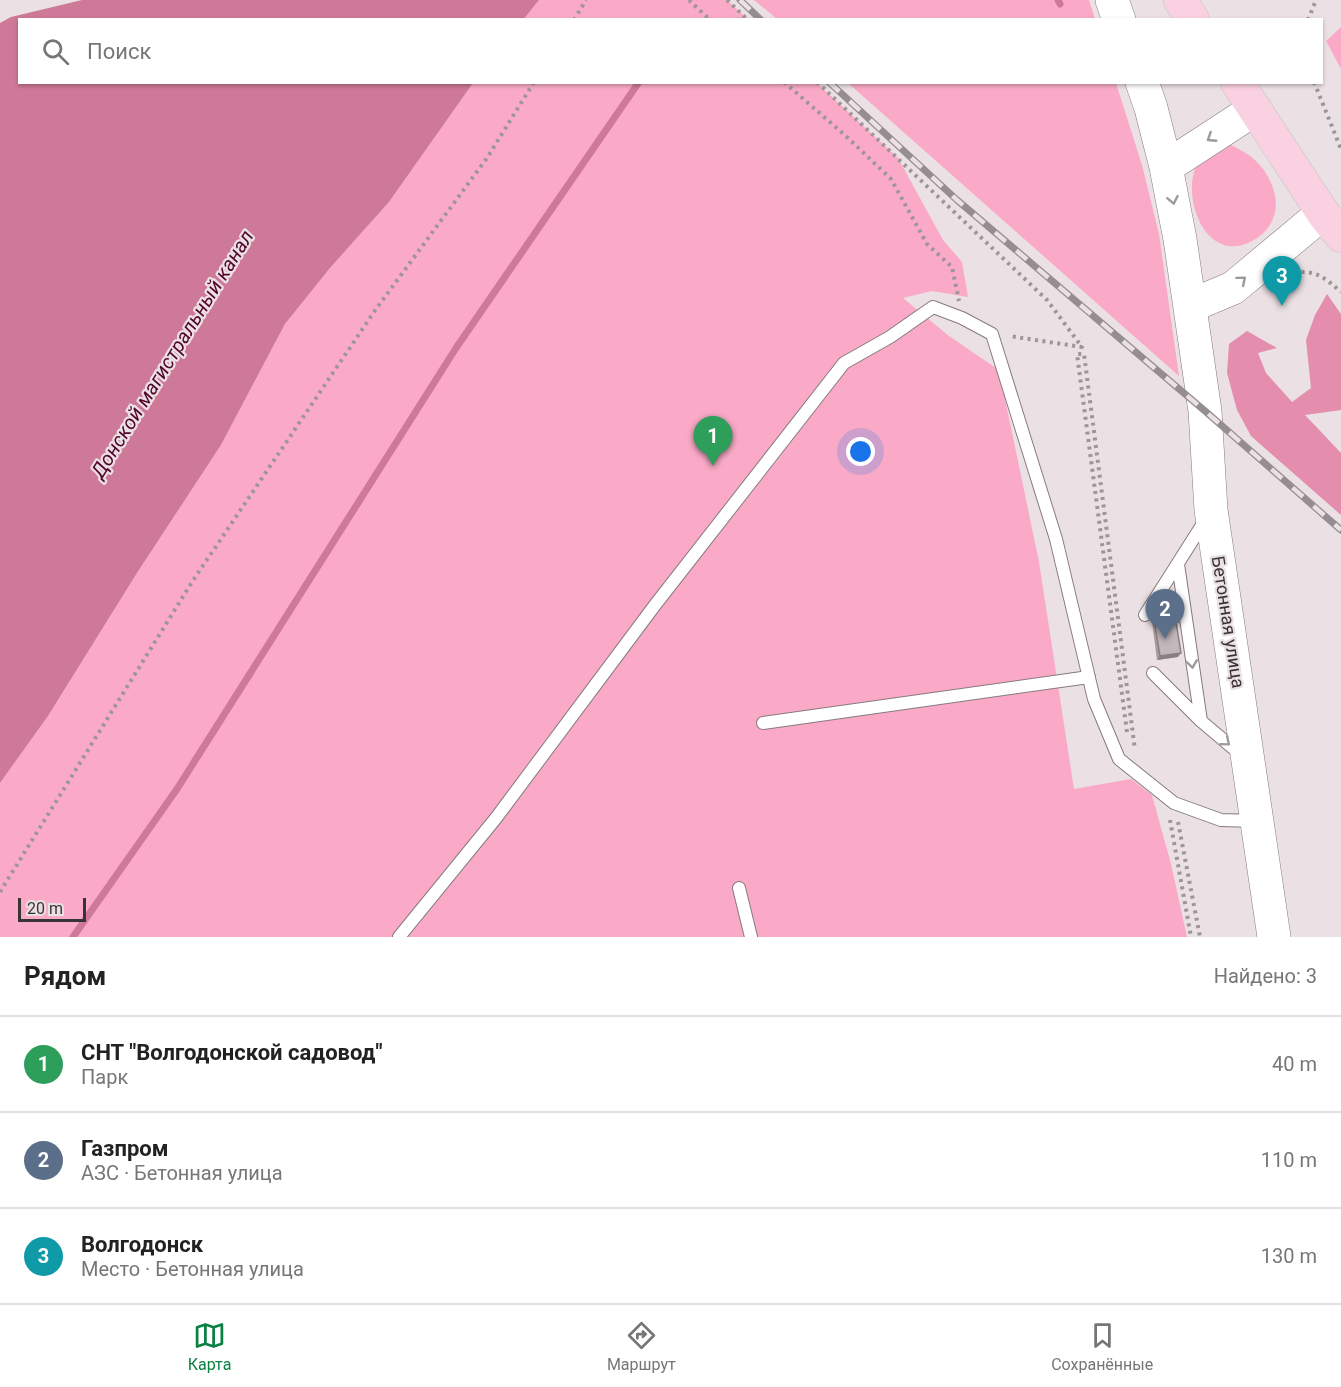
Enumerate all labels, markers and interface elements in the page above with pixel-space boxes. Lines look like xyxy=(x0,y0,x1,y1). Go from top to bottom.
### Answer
search box xyxy=(18,18,1323,84)
icon: search xyxy=(39,35,72,68)
text: Поиск xyxy=(87,39,151,64)
one-way arrow xyxy=(1207,130,1217,142)
one-way arrow xyxy=(1166,195,1179,205)
water label: Донской магистральный канал xyxy=(84,226,258,484)
pin: 3 xyxy=(1262,256,1302,306)
one-way arrow xyxy=(1235,277,1246,288)
pin: 1 xyxy=(694,416,732,466)
your location xyxy=(846,437,875,466)
street label: Бетонная улица xyxy=(1208,554,1249,690)
pin: 2 xyxy=(1146,590,1184,639)
one-way arrow xyxy=(1186,659,1198,668)
one-way arrow xyxy=(1219,735,1230,746)
scale bar xyxy=(18,895,86,922)
text: 20 m xyxy=(27,899,63,918)
text: Рядом xyxy=(24,961,106,991)
text: Найдено: 3 xyxy=(1214,964,1317,988)
text: СНТ "Волгодонской садовод" xyxy=(81,1040,383,1065)
text: 1 xyxy=(38,1052,49,1076)
text: 40 m xyxy=(1272,1052,1317,1076)
text: Парк xyxy=(81,1065,128,1089)
text: Газпром xyxy=(81,1136,168,1161)
text: 2 xyxy=(38,1148,49,1172)
text: 110 m xyxy=(1261,1148,1317,1172)
text: АЗС · Бетонная улица xyxy=(81,1161,283,1185)
text: Волгодонск xyxy=(81,1232,203,1257)
text: 3 xyxy=(38,1244,49,1268)
text: 130 m xyxy=(1261,1244,1317,1268)
text: Место · Бетонная улица xyxy=(81,1257,304,1281)
tab: Карта xyxy=(188,1319,231,1374)
tab: Маршрут xyxy=(607,1319,676,1374)
tab: Сохранённые xyxy=(1051,1319,1153,1374)

